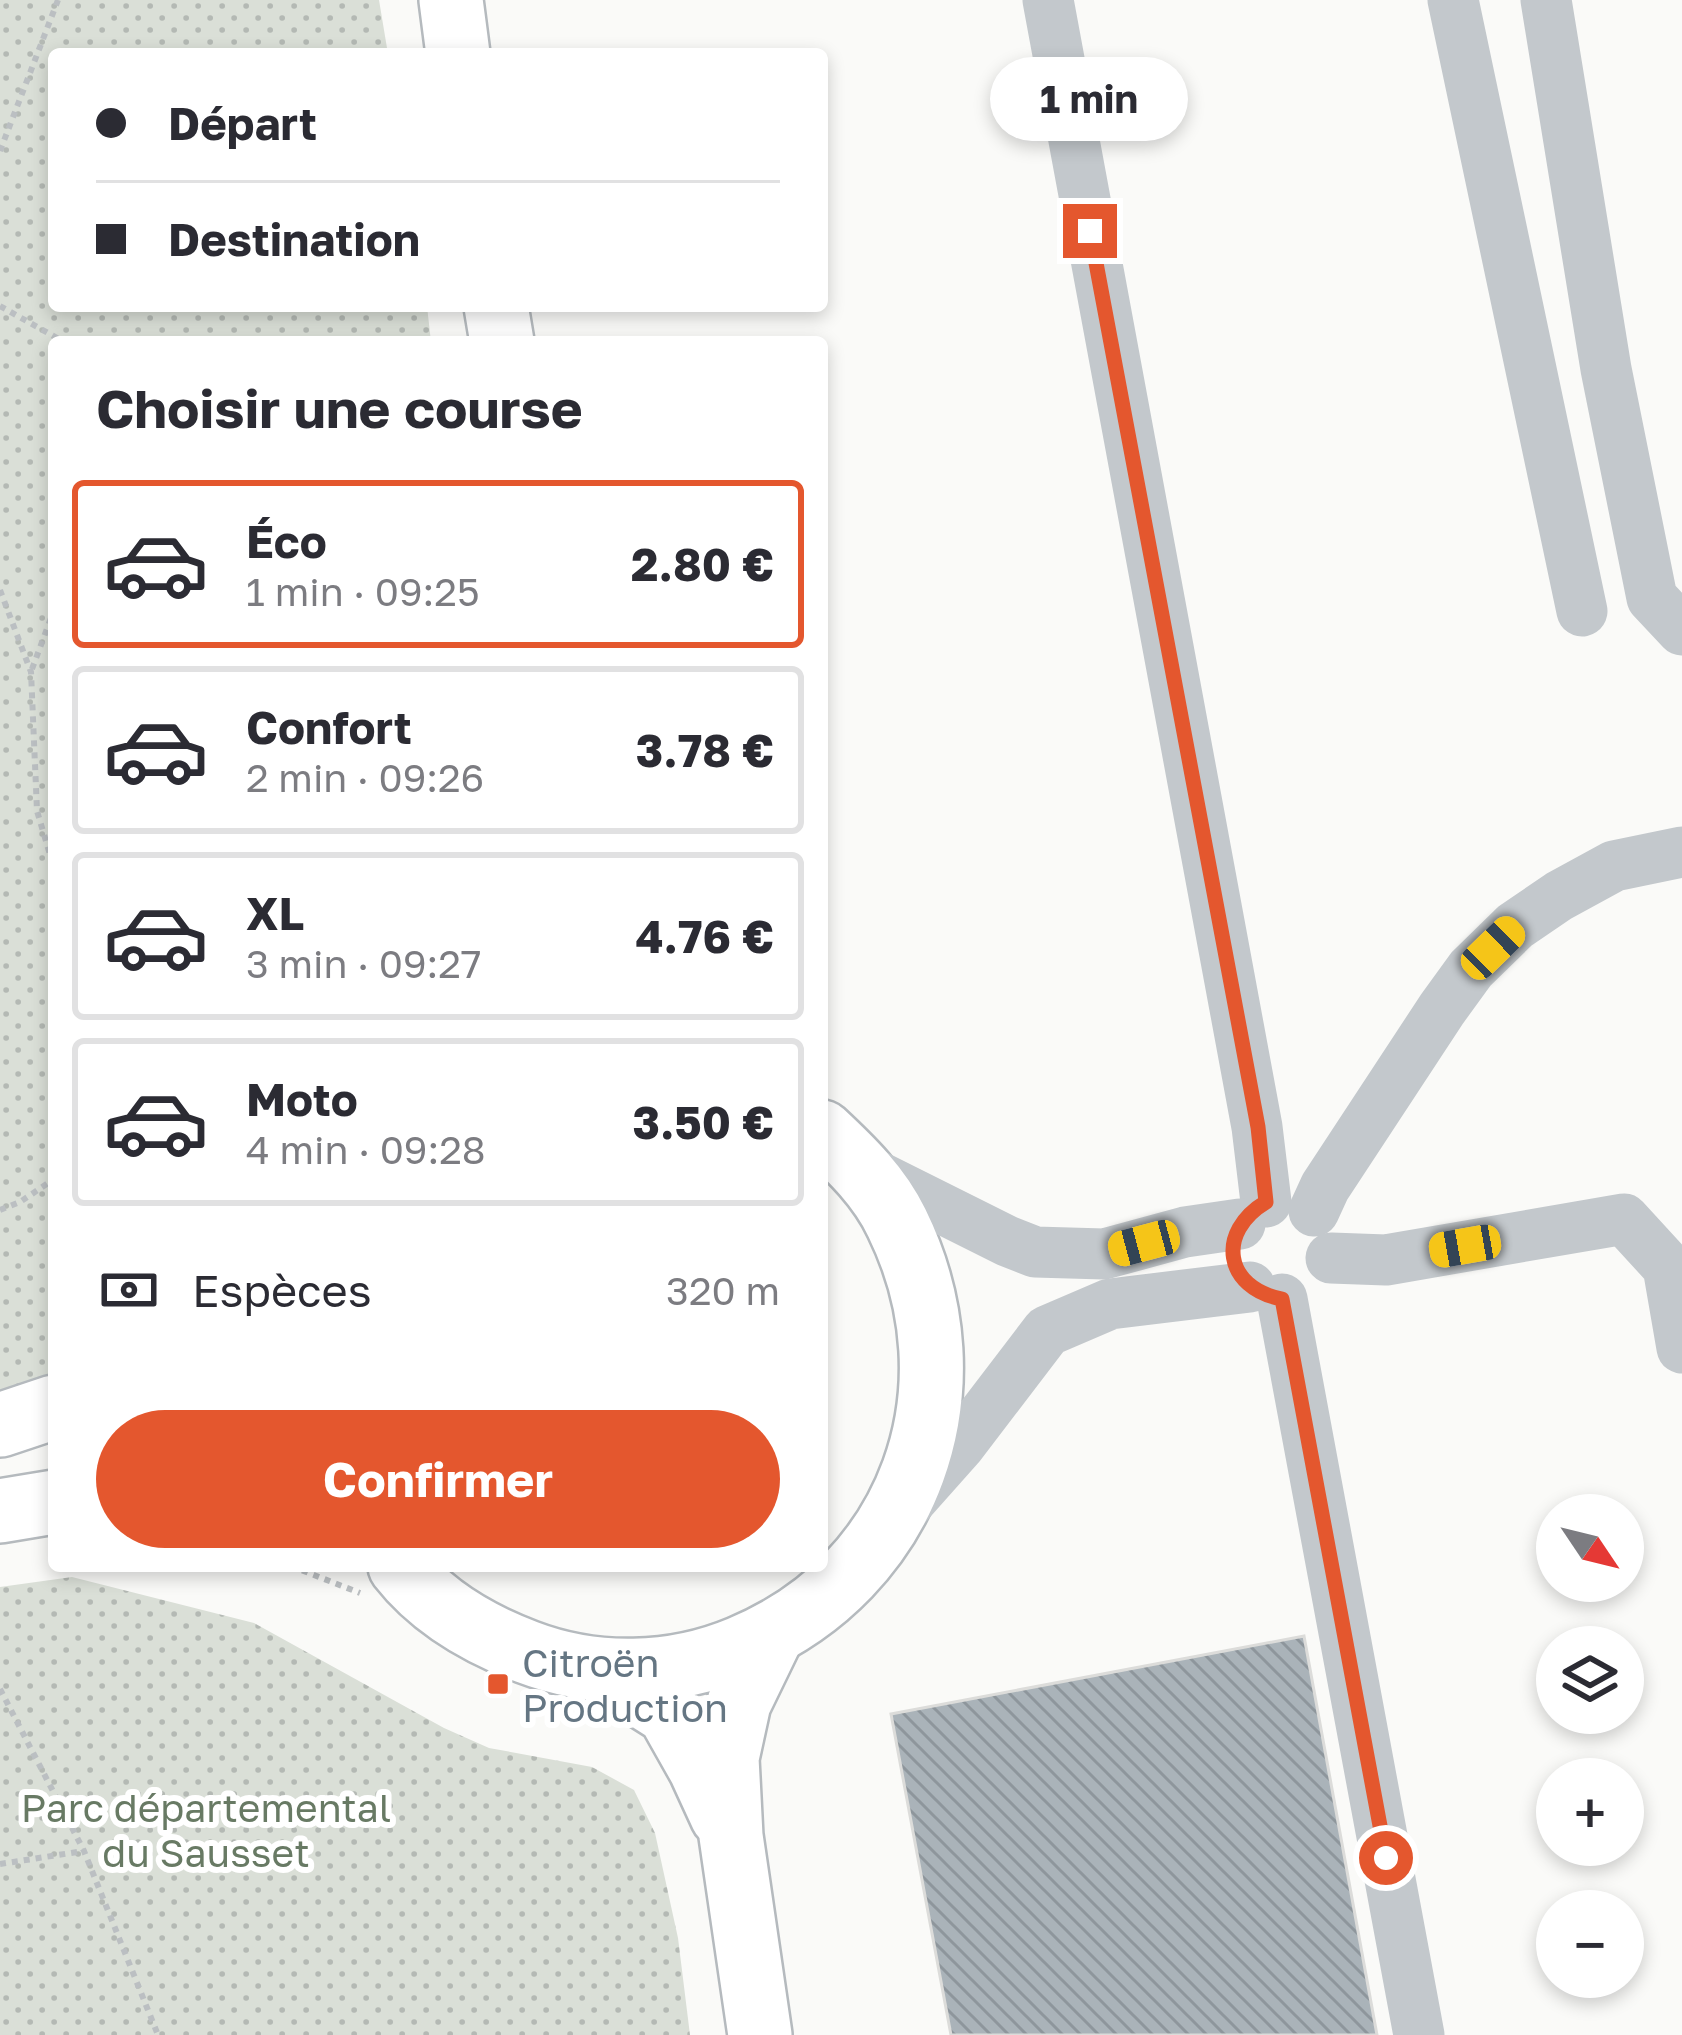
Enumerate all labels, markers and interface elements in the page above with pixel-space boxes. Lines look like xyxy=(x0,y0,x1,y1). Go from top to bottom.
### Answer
callout: 1 min xyxy=(991,57,1189,141)
text: 1 min xyxy=(1040,75,1138,122)
text: Départ xyxy=(168,96,317,150)
route end xyxy=(1063,204,1117,258)
text: Destination xyxy=(168,212,420,266)
text: Choisir une course xyxy=(96,375,583,440)
icon: car xyxy=(102,510,210,618)
text: Éco xyxy=(246,514,327,568)
text: 2.80 € xyxy=(631,537,774,591)
text: 1 min · 09:25 xyxy=(246,568,480,615)
icon: car xyxy=(102,696,210,804)
text: Confort xyxy=(246,700,412,754)
text: 3.78 € xyxy=(636,723,774,777)
text: 2 min · 09:26 xyxy=(246,754,484,801)
icon: car xyxy=(102,882,210,990)
text: XL xyxy=(246,886,304,940)
text: 4.76 € xyxy=(635,909,774,963)
car xyxy=(1455,910,1531,986)
text: 3 min · 09:27 xyxy=(246,940,481,987)
icon: car xyxy=(102,1068,210,1176)
text: Moto xyxy=(246,1072,358,1126)
text: 3.50 € xyxy=(632,1095,774,1149)
text: 4 min · 09:28 xyxy=(246,1126,486,1173)
car xyxy=(1105,1216,1183,1270)
car xyxy=(1426,1222,1504,1270)
icon: cash xyxy=(96,1257,162,1323)
text: Espèces xyxy=(192,1263,372,1317)
text: 320 m xyxy=(666,1267,780,1314)
button: Confirmer xyxy=(96,1410,780,1548)
north arrow xyxy=(1536,1494,1644,1602)
map controls xyxy=(1536,1494,1644,1998)
button: layers xyxy=(1536,1626,1644,1734)
place label: Citroën Production xyxy=(522,1639,728,1731)
marker: Citroën Production xyxy=(485,1671,511,1697)
button: + xyxy=(1536,1758,1644,1866)
park label: Parc départemental du Sausset xyxy=(21,1784,391,1876)
route start xyxy=(1359,1831,1413,1885)
button: − xyxy=(1536,1890,1644,1998)

